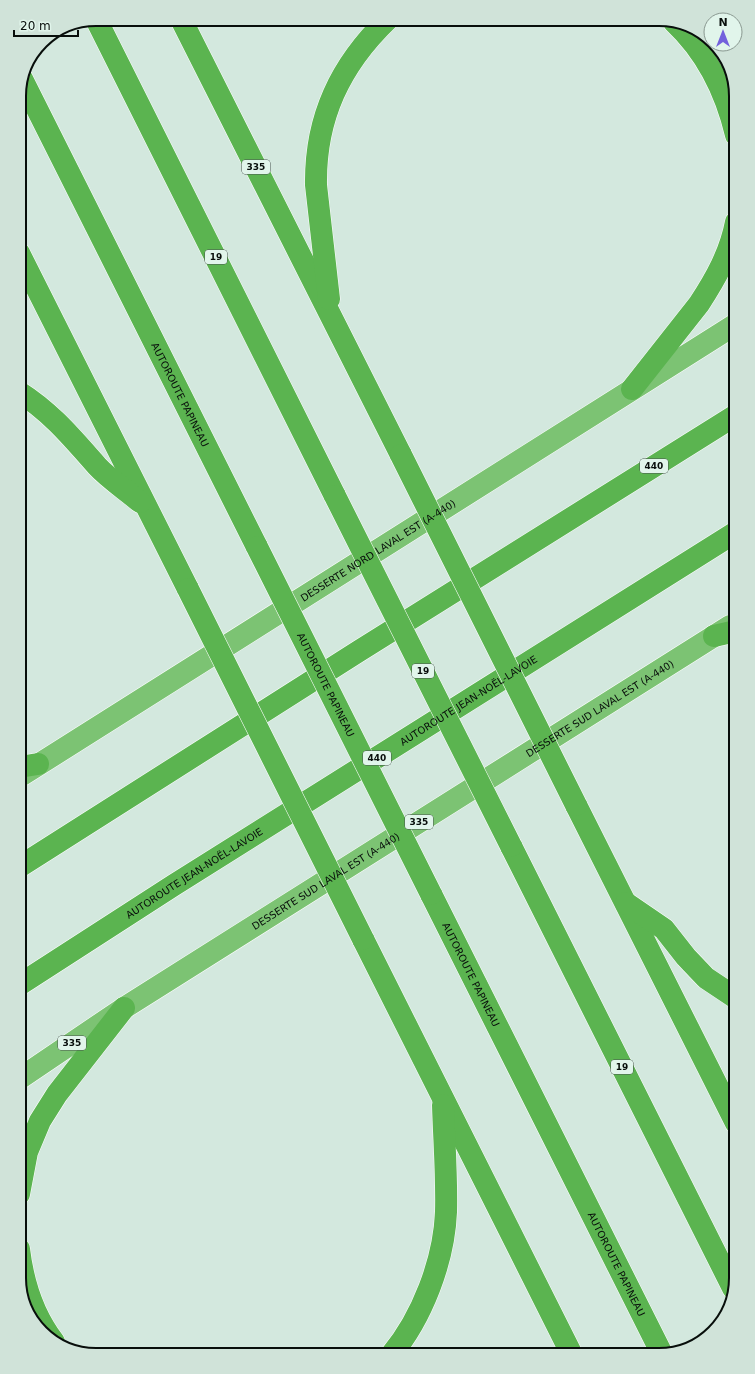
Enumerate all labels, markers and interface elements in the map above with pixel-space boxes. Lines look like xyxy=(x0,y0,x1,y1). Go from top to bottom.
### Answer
scale bar xyxy=(14,12,78,38)
north arrow xyxy=(703,12,743,52)
text: N xyxy=(718,16,728,29)
text: 20 m xyxy=(20,19,51,33)
road number: 335 xyxy=(242,160,270,174)
road number: 19 xyxy=(205,250,227,264)
street label: AUTOROUTE PAPINEAU xyxy=(149,341,211,449)
road number: 440 xyxy=(640,459,668,473)
street label: DESSERTE NORD LAVAL EST (A-440) xyxy=(299,498,458,604)
street label: AUTOROUTE PAPINEAU xyxy=(295,631,356,739)
street label: AUTOROUTE JEAN-NOËL-LAVOIE xyxy=(398,653,539,748)
street label: DESSERTE SUD LAVAL EST (A-440) xyxy=(524,658,676,759)
road number: 19 xyxy=(412,664,434,678)
road number: 440 xyxy=(363,751,391,765)
road number: 335 xyxy=(405,815,433,829)
street label: AUTOROUTE JEAN-NOËL-LAVOIE xyxy=(124,826,265,921)
street label: DESSERTE SUD LAVAL EST (A-440) xyxy=(250,831,402,932)
street label: AUTOROUTE PAPINEAU xyxy=(440,921,502,1029)
road number: 335 xyxy=(58,1036,86,1050)
road number: 19 xyxy=(611,1060,633,1074)
street label: AUTOROUTE PAPINEAU xyxy=(586,1210,647,1318)

